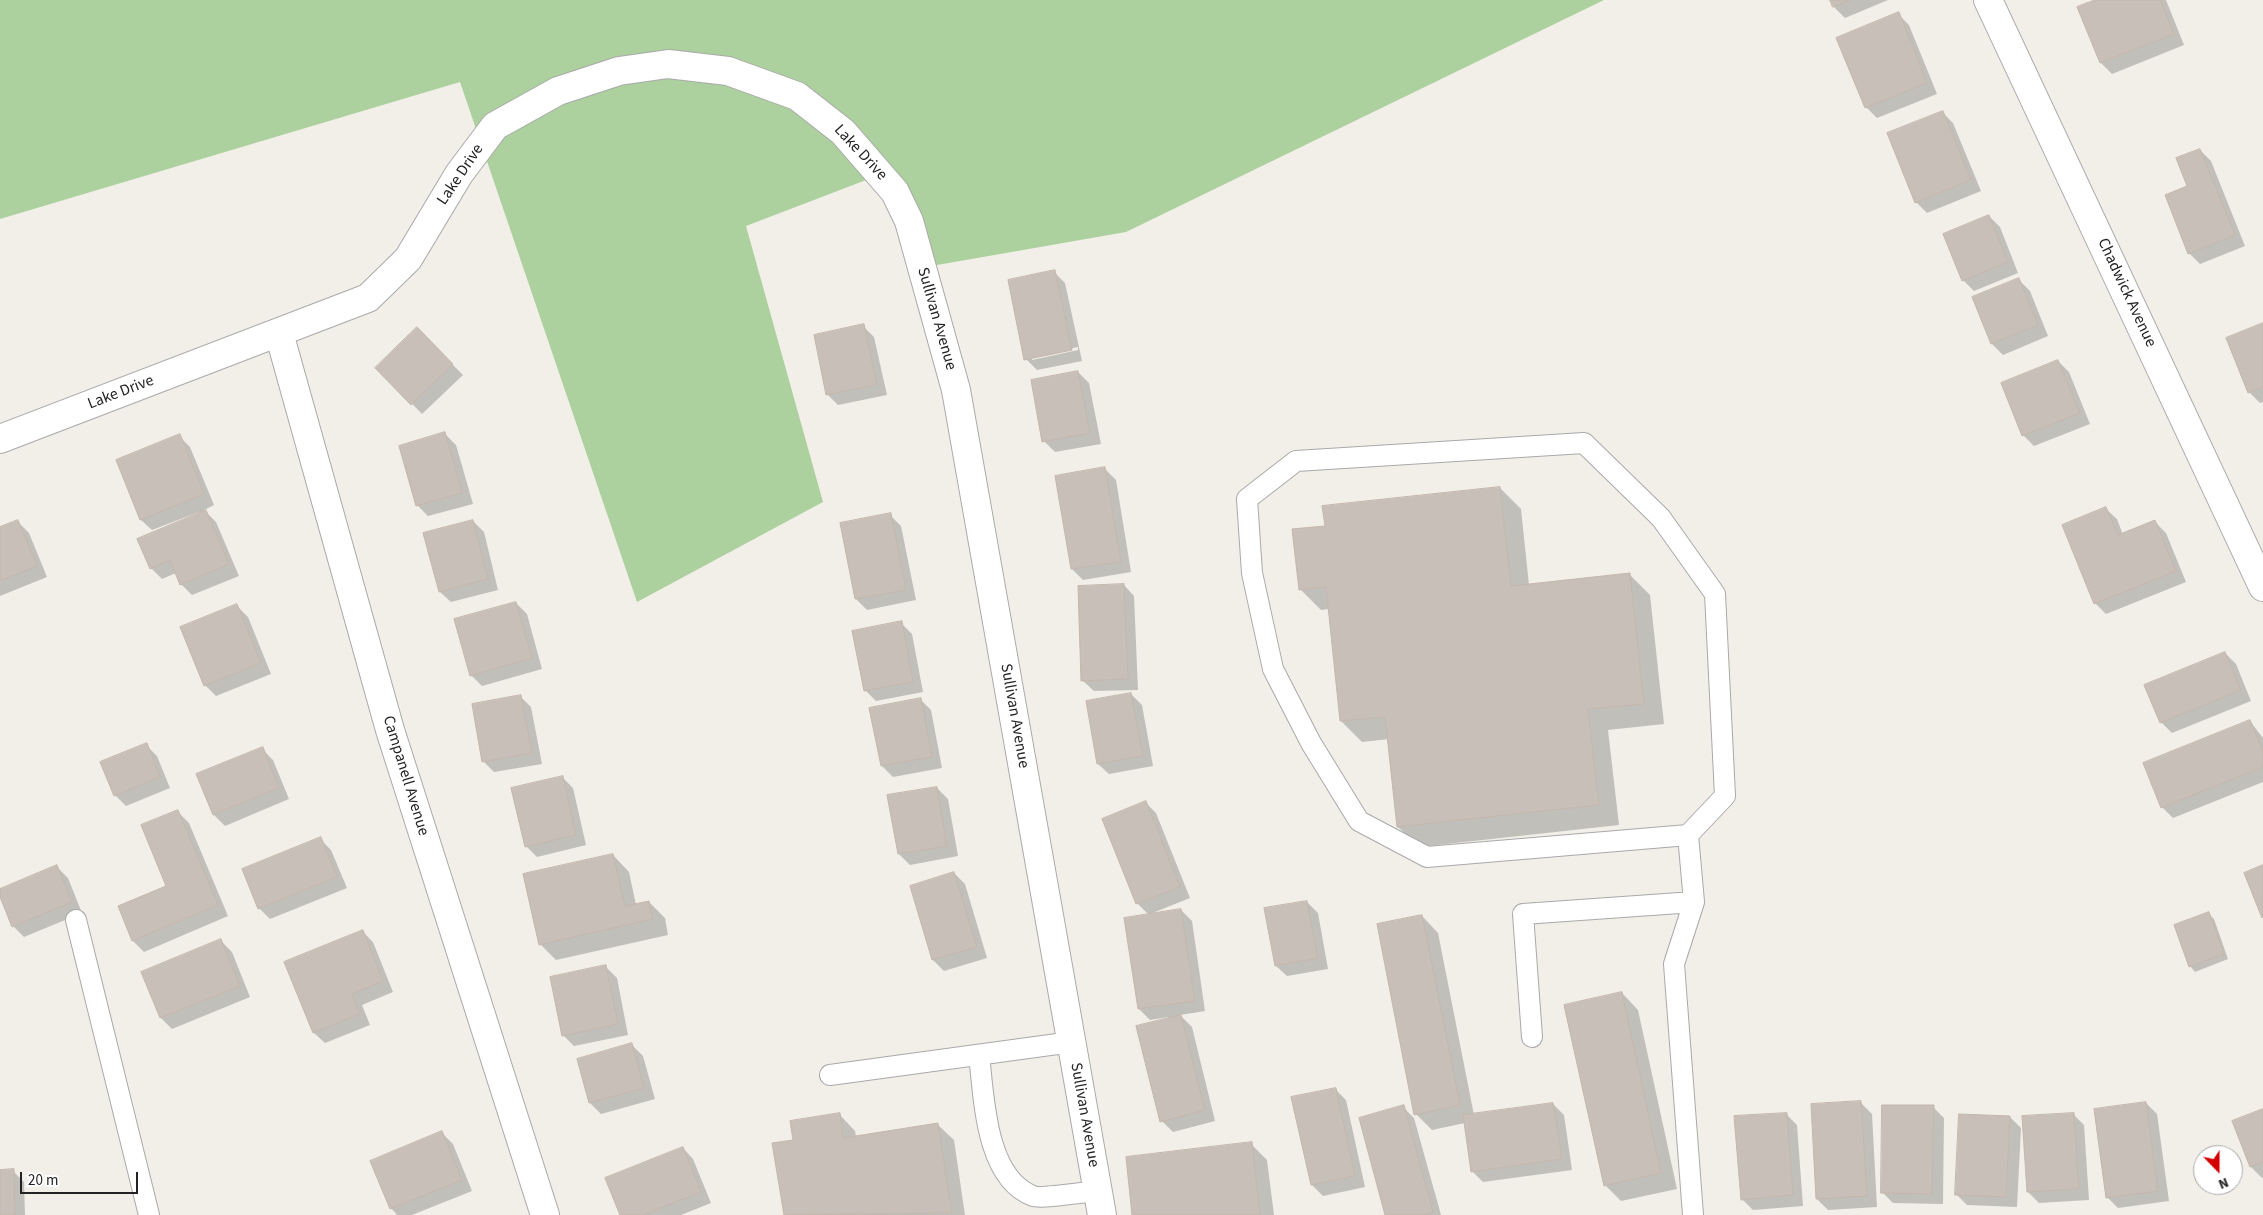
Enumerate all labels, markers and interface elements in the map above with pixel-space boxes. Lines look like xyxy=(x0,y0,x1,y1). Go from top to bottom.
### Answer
street label: Lake Drive xyxy=(829,121,891,185)
street label: Lake Drive xyxy=(434,141,488,209)
street label: Chadwick Avenue xyxy=(2092,235,2160,351)
street label: Sullivan Avenue xyxy=(912,265,960,373)
street label: Lake Drive xyxy=(85,372,157,414)
street label: Sullivan Avenue xyxy=(995,662,1033,770)
street label: Campanell Avenue xyxy=(378,714,432,838)
street label: Sullivan Avenue xyxy=(1065,1061,1103,1169)
north arrow xyxy=(2193,1145,2243,1195)
scale bar xyxy=(22,1162,140,1194)
text: 20 m xyxy=(28,1170,58,1191)
text: N xyxy=(2215,1172,2231,1194)

